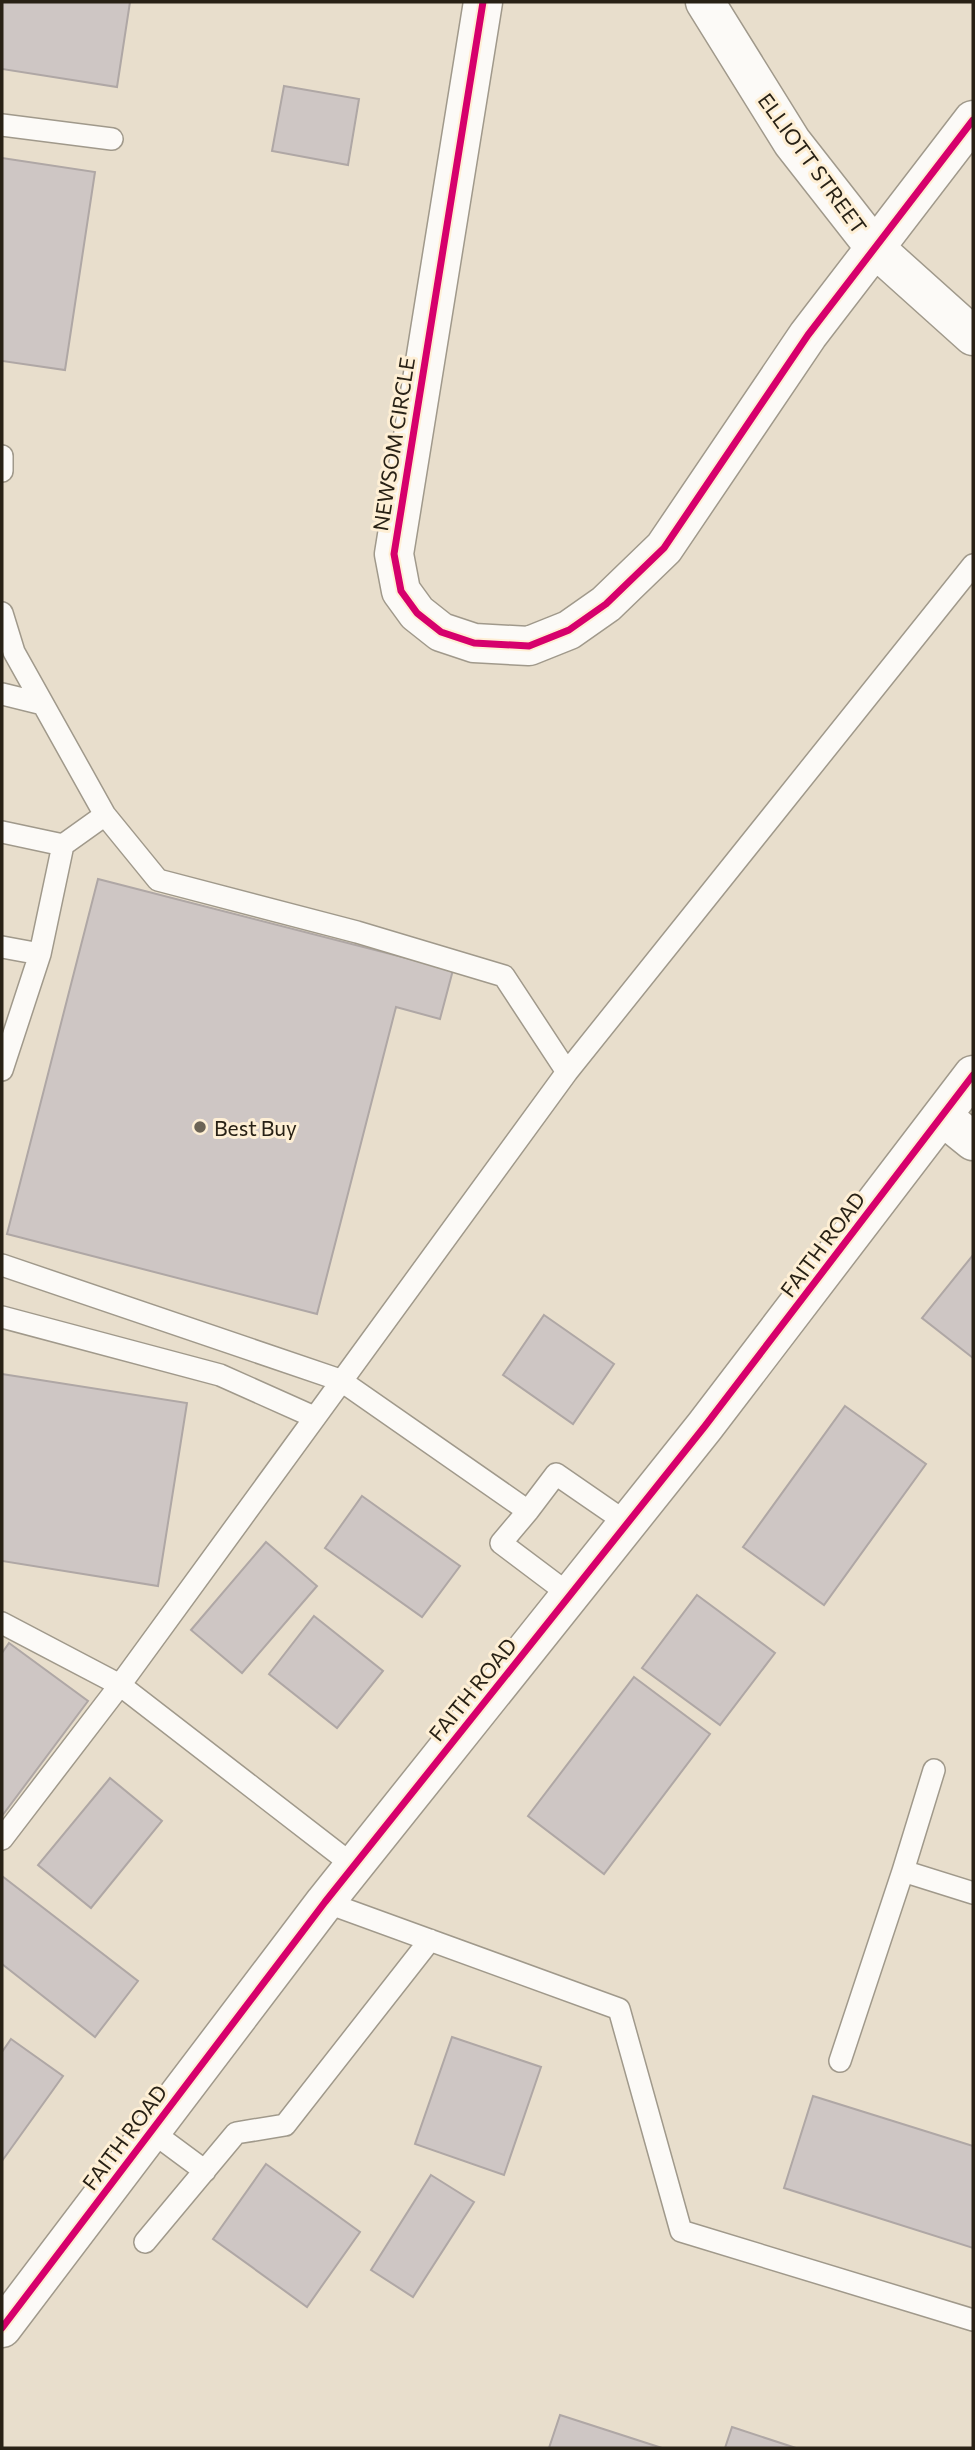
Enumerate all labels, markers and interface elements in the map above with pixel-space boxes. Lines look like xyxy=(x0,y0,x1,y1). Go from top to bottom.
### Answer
street label: ELLIOTT STREET xyxy=(754,88,872,238)
street label: NEWSOM CIRCLE xyxy=(367,355,419,533)
place label: Best Buy xyxy=(214,1115,297,1140)
marker: Best Buy xyxy=(192,1119,208,1135)
street label: FAITH ROAD xyxy=(774,1187,870,1301)
street label: FAITH ROAD xyxy=(423,1633,521,1745)
street label: FAITH ROAD xyxy=(76,2080,172,2194)

